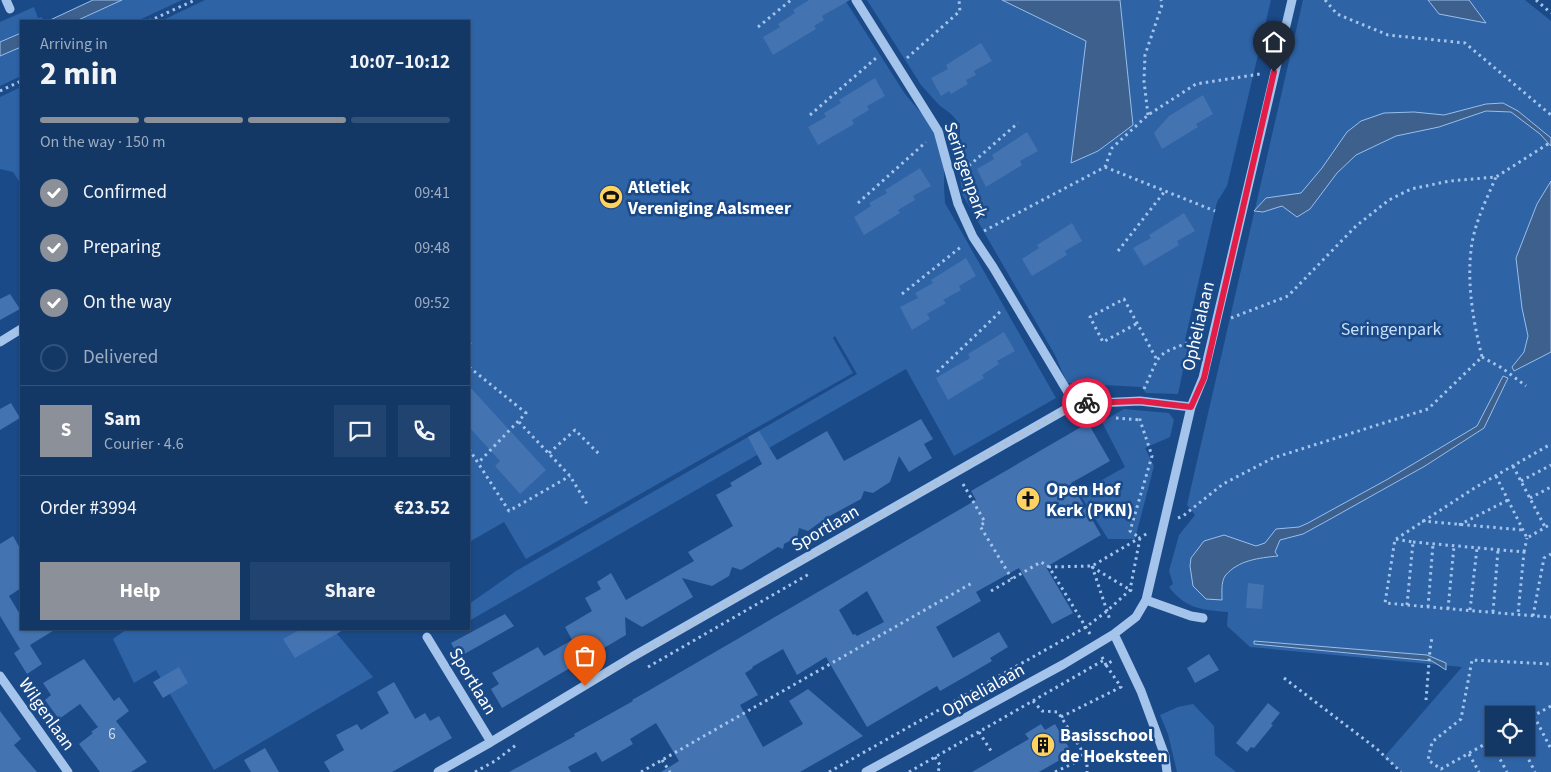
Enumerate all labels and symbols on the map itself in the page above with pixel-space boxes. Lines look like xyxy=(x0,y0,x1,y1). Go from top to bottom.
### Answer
pin xyxy=(1253,21,1295,72)
street label: Seringenpark xyxy=(937,119,994,222)
place label: Atletiek Vereniging Aalsmeer xyxy=(627,175,792,221)
sports icon: Atletiek Vereniging Aalsmeer xyxy=(598,184,624,210)
street label: Ophelialaan xyxy=(1176,279,1221,373)
park label: Seringenpark xyxy=(1341,317,1441,342)
courier xyxy=(1062,378,1112,428)
place label: Open Hof Kerk (PKN) xyxy=(1046,477,1133,523)
church icon: Open Hof Kerk (PKN) xyxy=(1015,486,1041,512)
street label: Sportlaan xyxy=(787,499,864,558)
pin xyxy=(564,635,606,686)
street label: Sportlaan xyxy=(443,643,502,720)
street label: Ophelialaan xyxy=(937,657,1029,724)
street label: Wilgenlaan xyxy=(12,673,81,756)
place label: Basisschool de Hoeksteen xyxy=(1060,723,1168,769)
house number: 6 xyxy=(108,724,116,745)
building icon: Basisschool de Hoeksteen xyxy=(1030,732,1056,758)

